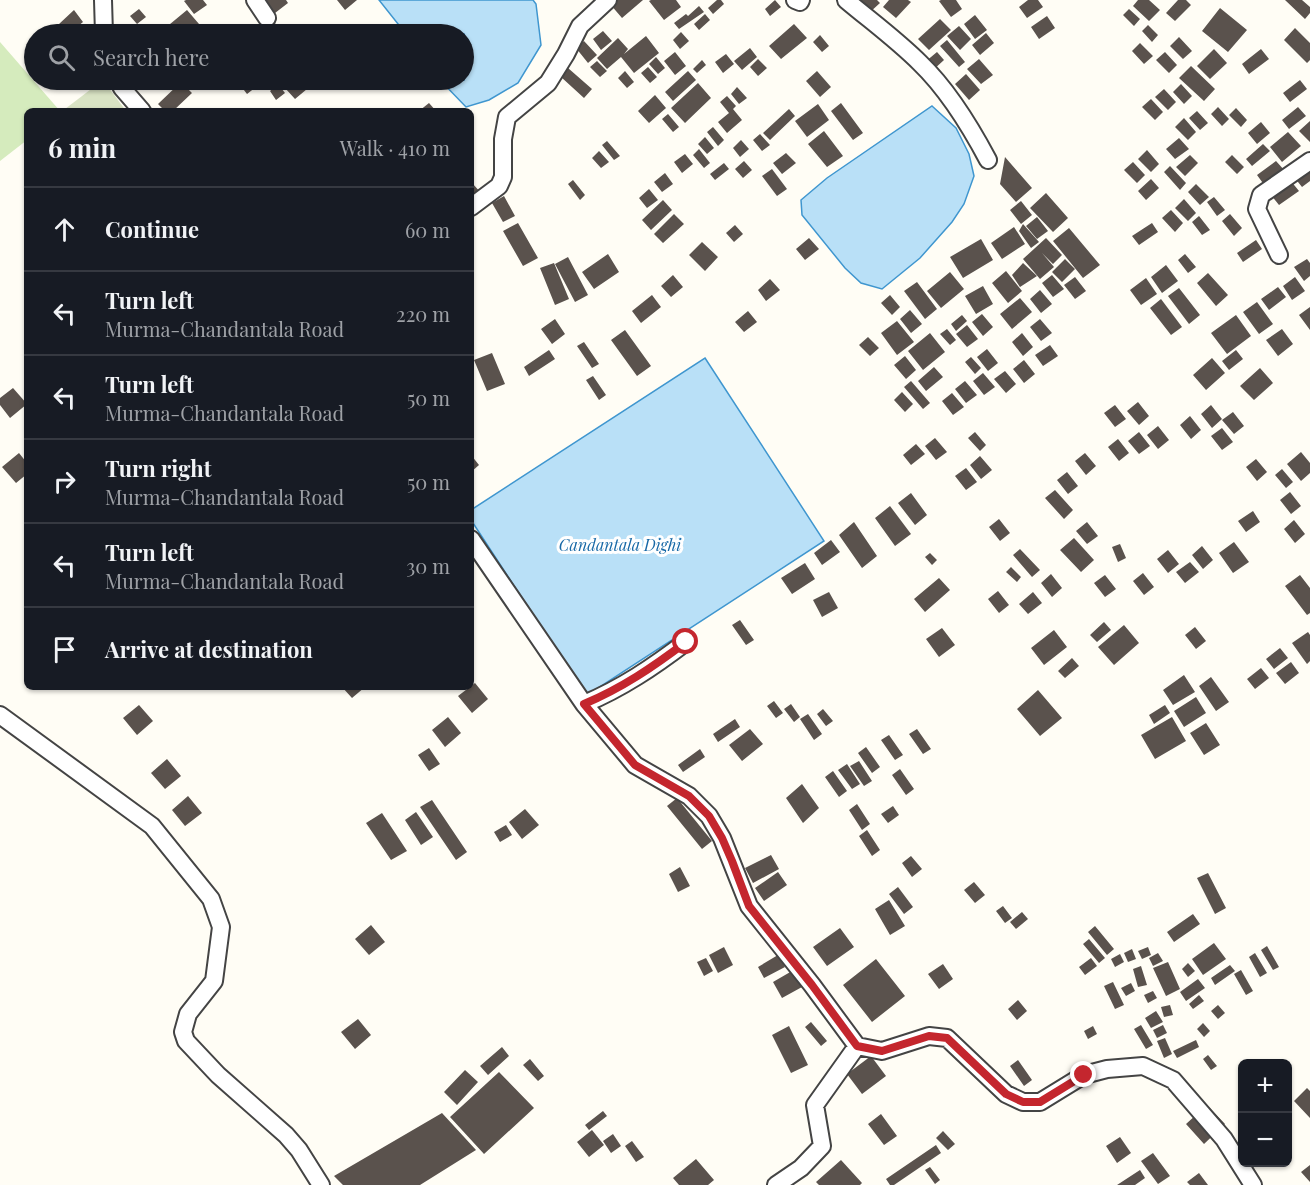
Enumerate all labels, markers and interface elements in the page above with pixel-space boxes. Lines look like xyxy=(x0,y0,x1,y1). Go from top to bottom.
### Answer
search box xyxy=(24,24,474,90)
icon: search xyxy=(45,41,78,74)
text: Search here xyxy=(93,42,209,72)
text: 6 min xyxy=(48,130,116,165)
text: Walk · 410 m xyxy=(340,134,450,161)
icon: ahead xyxy=(48,213,81,246)
text: Continue xyxy=(105,214,199,244)
text: 60 m xyxy=(405,216,450,243)
text: Turn left xyxy=(105,285,194,315)
icon: left xyxy=(48,297,81,330)
text: 220 m xyxy=(396,300,450,327)
text: Murma-Chandantala Road xyxy=(105,315,344,342)
text: Turn left xyxy=(105,369,194,399)
icon: left xyxy=(48,381,81,414)
text: 50 m xyxy=(407,384,450,411)
text: Murma-Chandantala Road xyxy=(105,399,344,426)
text: Turn right xyxy=(105,453,211,483)
icon: right xyxy=(48,465,81,498)
text: 50 m xyxy=(407,468,450,495)
text: Murma-Chandantala Road xyxy=(105,483,344,510)
water label: Candantala Dighi xyxy=(559,534,682,555)
text: Turn left xyxy=(105,537,194,567)
icon: left xyxy=(48,549,81,582)
text: 30 m xyxy=(406,552,450,579)
text: Murma-Chandantala Road xyxy=(105,567,344,594)
route start xyxy=(672,628,698,654)
icon: arrive xyxy=(48,633,81,666)
text: Arrive at destination xyxy=(105,634,313,664)
map controls xyxy=(1238,1059,1292,1167)
button: + xyxy=(1238,1059,1292,1113)
route end xyxy=(1070,1061,1096,1087)
button: − xyxy=(1238,1113,1292,1167)

